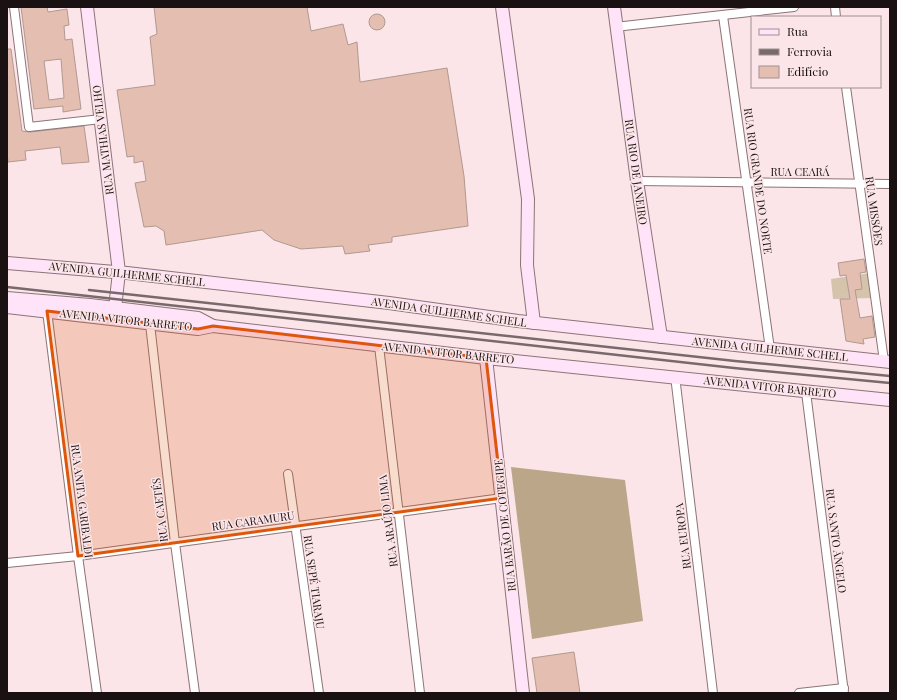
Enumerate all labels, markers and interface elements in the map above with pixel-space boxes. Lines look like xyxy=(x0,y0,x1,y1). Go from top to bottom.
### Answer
legend xyxy=(751,16,881,88)
text: Rua xyxy=(787,23,808,39)
text: Ferrovia xyxy=(787,43,832,59)
text: Edifício xyxy=(787,63,829,79)
street label: RUA MATHIAS VELHO xyxy=(88,84,117,196)
street label: RUA RIO GRANDE DO NORTE xyxy=(741,107,776,255)
street label: RUA RIO DE JANEIRO xyxy=(622,118,651,226)
street label: RUA CEARÁ xyxy=(771,164,830,179)
street label: RUA MISSÕES xyxy=(862,175,887,247)
street label: AVENIDA GUILHERME SCHELL xyxy=(47,258,206,289)
street label: AVENIDA GUILHERME SCHELL xyxy=(369,293,528,330)
street label: AVENIDA VITOR BARRETO xyxy=(58,305,193,334)
street label: AVENIDA GUILHERME SCHELL xyxy=(690,333,849,364)
street label: AVENIDA VITOR BARRETO xyxy=(380,338,515,367)
street label: AVENIDA VITOR BARRETO xyxy=(702,372,837,401)
street label: RUA ANITA GARIBALDI xyxy=(68,443,97,559)
street label: RUA BARÃO DE COTEGIPE xyxy=(490,458,519,592)
street label: RUA ARAÚJO LIMA xyxy=(374,474,401,568)
street label: RUA CAETÉS xyxy=(148,477,171,543)
street label: RUA SANTO ÂNGELO xyxy=(823,488,850,594)
street label: RUA EUROPA xyxy=(671,502,694,570)
street label: RUA CARAMURU xyxy=(210,507,296,534)
street label: RUA SEPÉ TIARAJU xyxy=(300,534,329,630)

